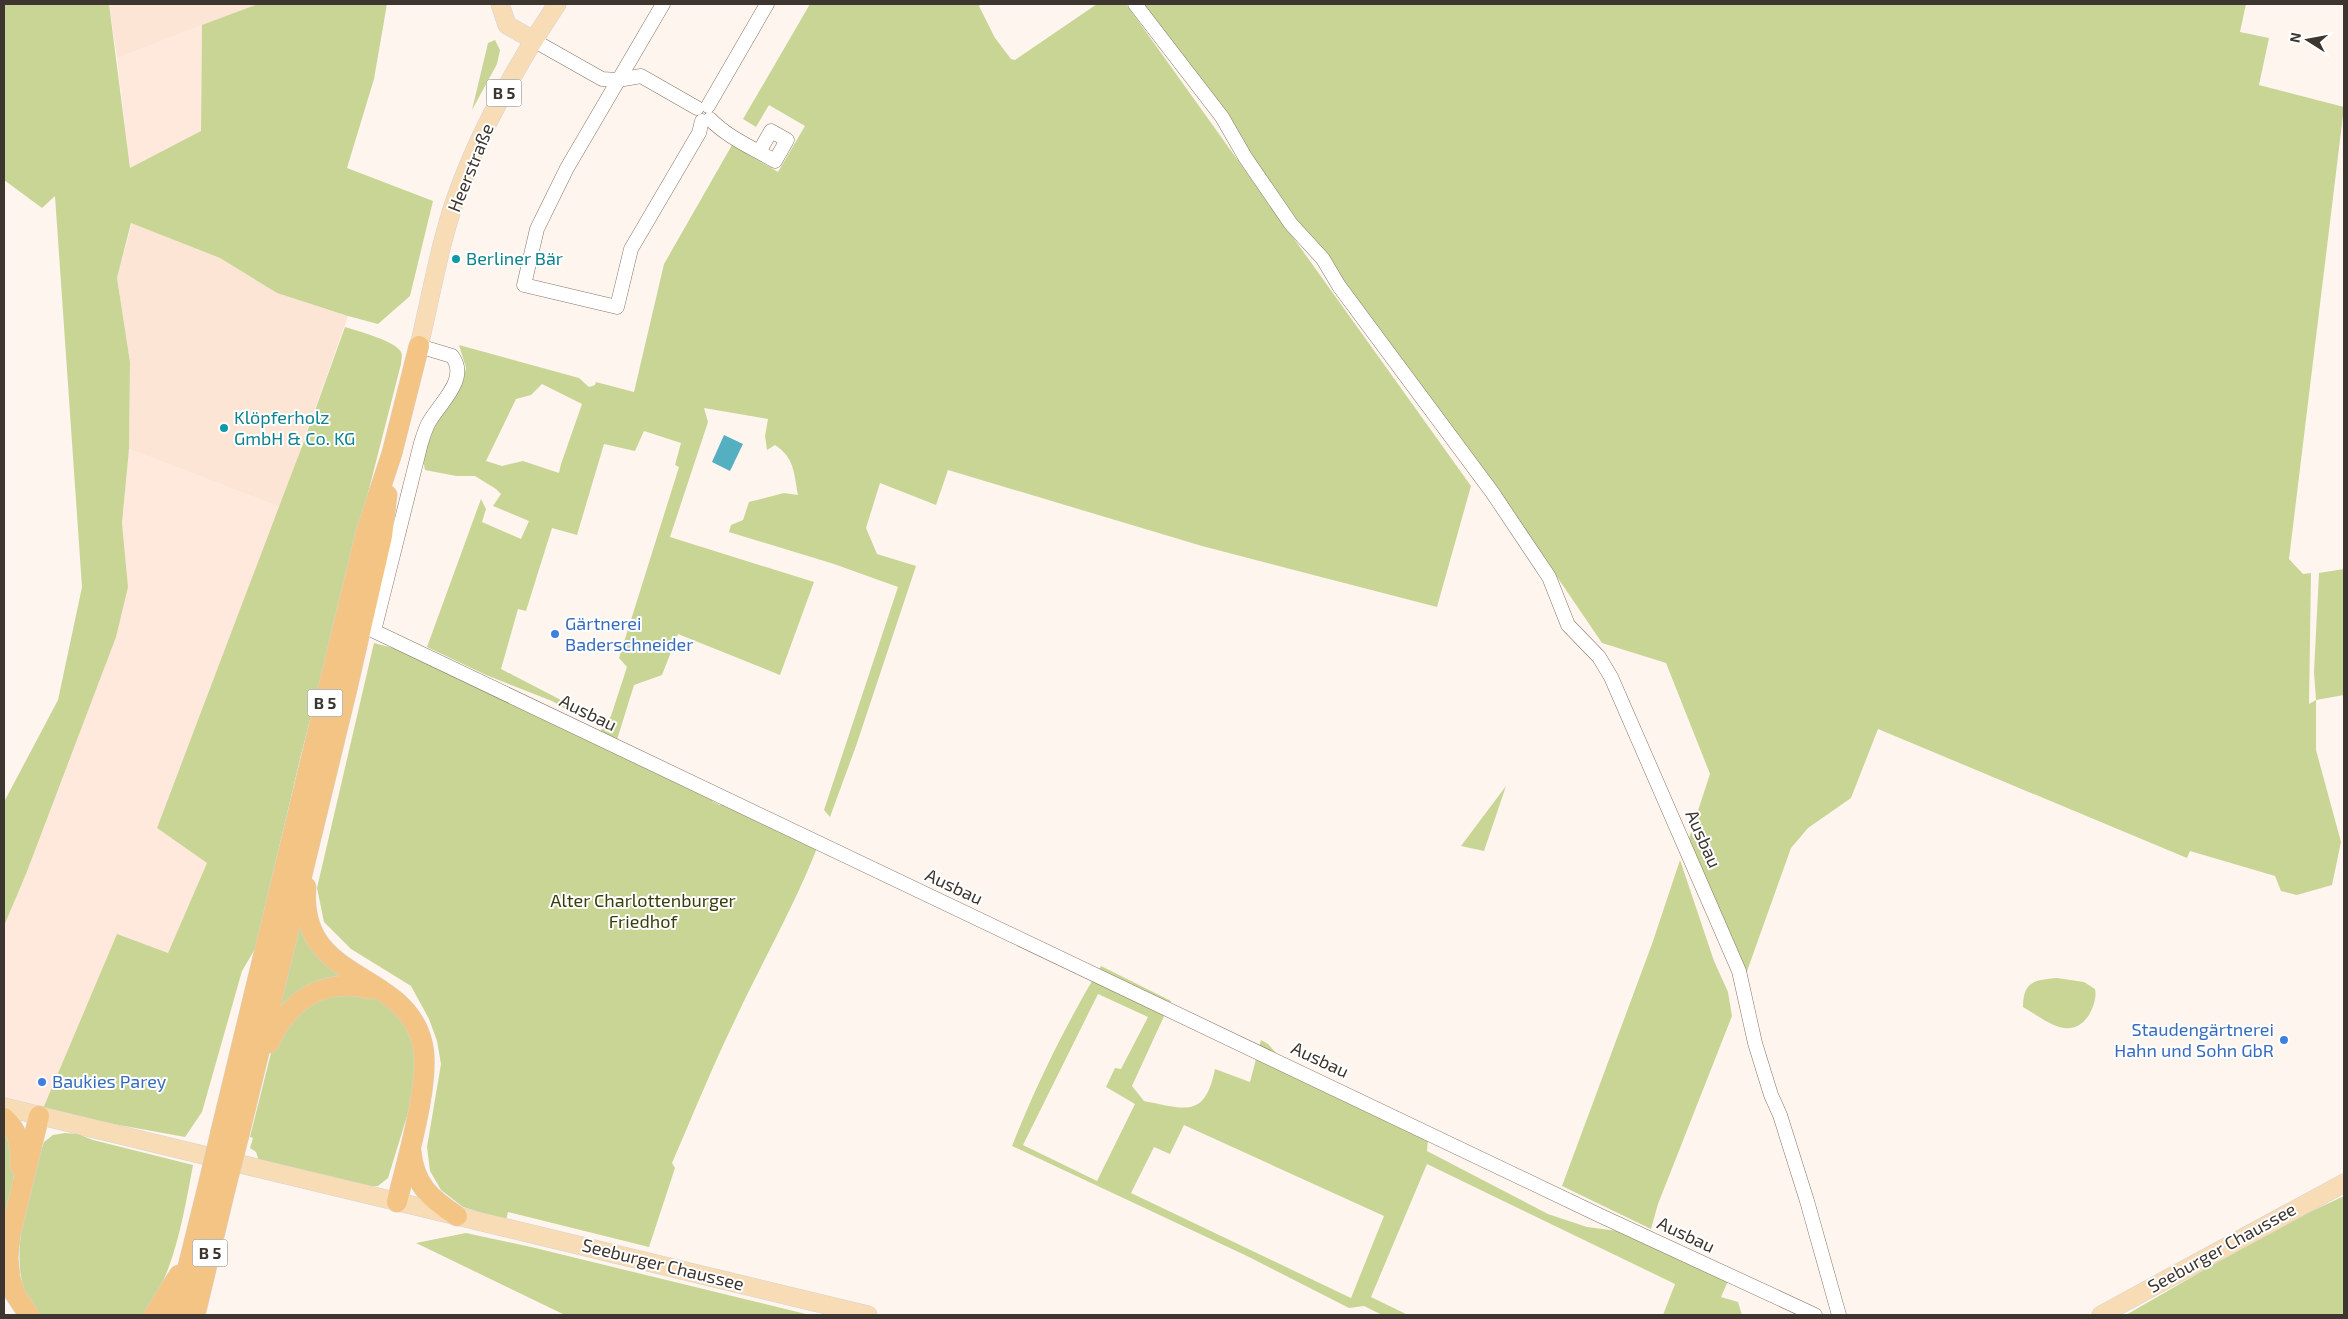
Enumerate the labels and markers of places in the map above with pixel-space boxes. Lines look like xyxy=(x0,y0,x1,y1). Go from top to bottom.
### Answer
place label: Berliner Bär xyxy=(466,247,563,269)
marker: Berliner Bär xyxy=(450,253,462,265)
place label: Klöpferholz GmbH & Co. KG xyxy=(234,406,355,449)
marker: Klöpferholz GmbH & Co. KG xyxy=(218,422,230,434)
place label: Gärtnerei Baderschneider xyxy=(565,612,693,655)
marker: Gärtnerei Baderschneider xyxy=(549,628,561,640)
place label: Staudengärtnerei Hahn und Sohn GbR xyxy=(2114,1018,2274,1061)
marker: Staudengärtnerei Hahn und Sohn GbR xyxy=(2278,1034,2290,1046)
place label: Baukies Parey xyxy=(52,1070,167,1092)
marker: Baukies Parey xyxy=(36,1076,48,1088)

